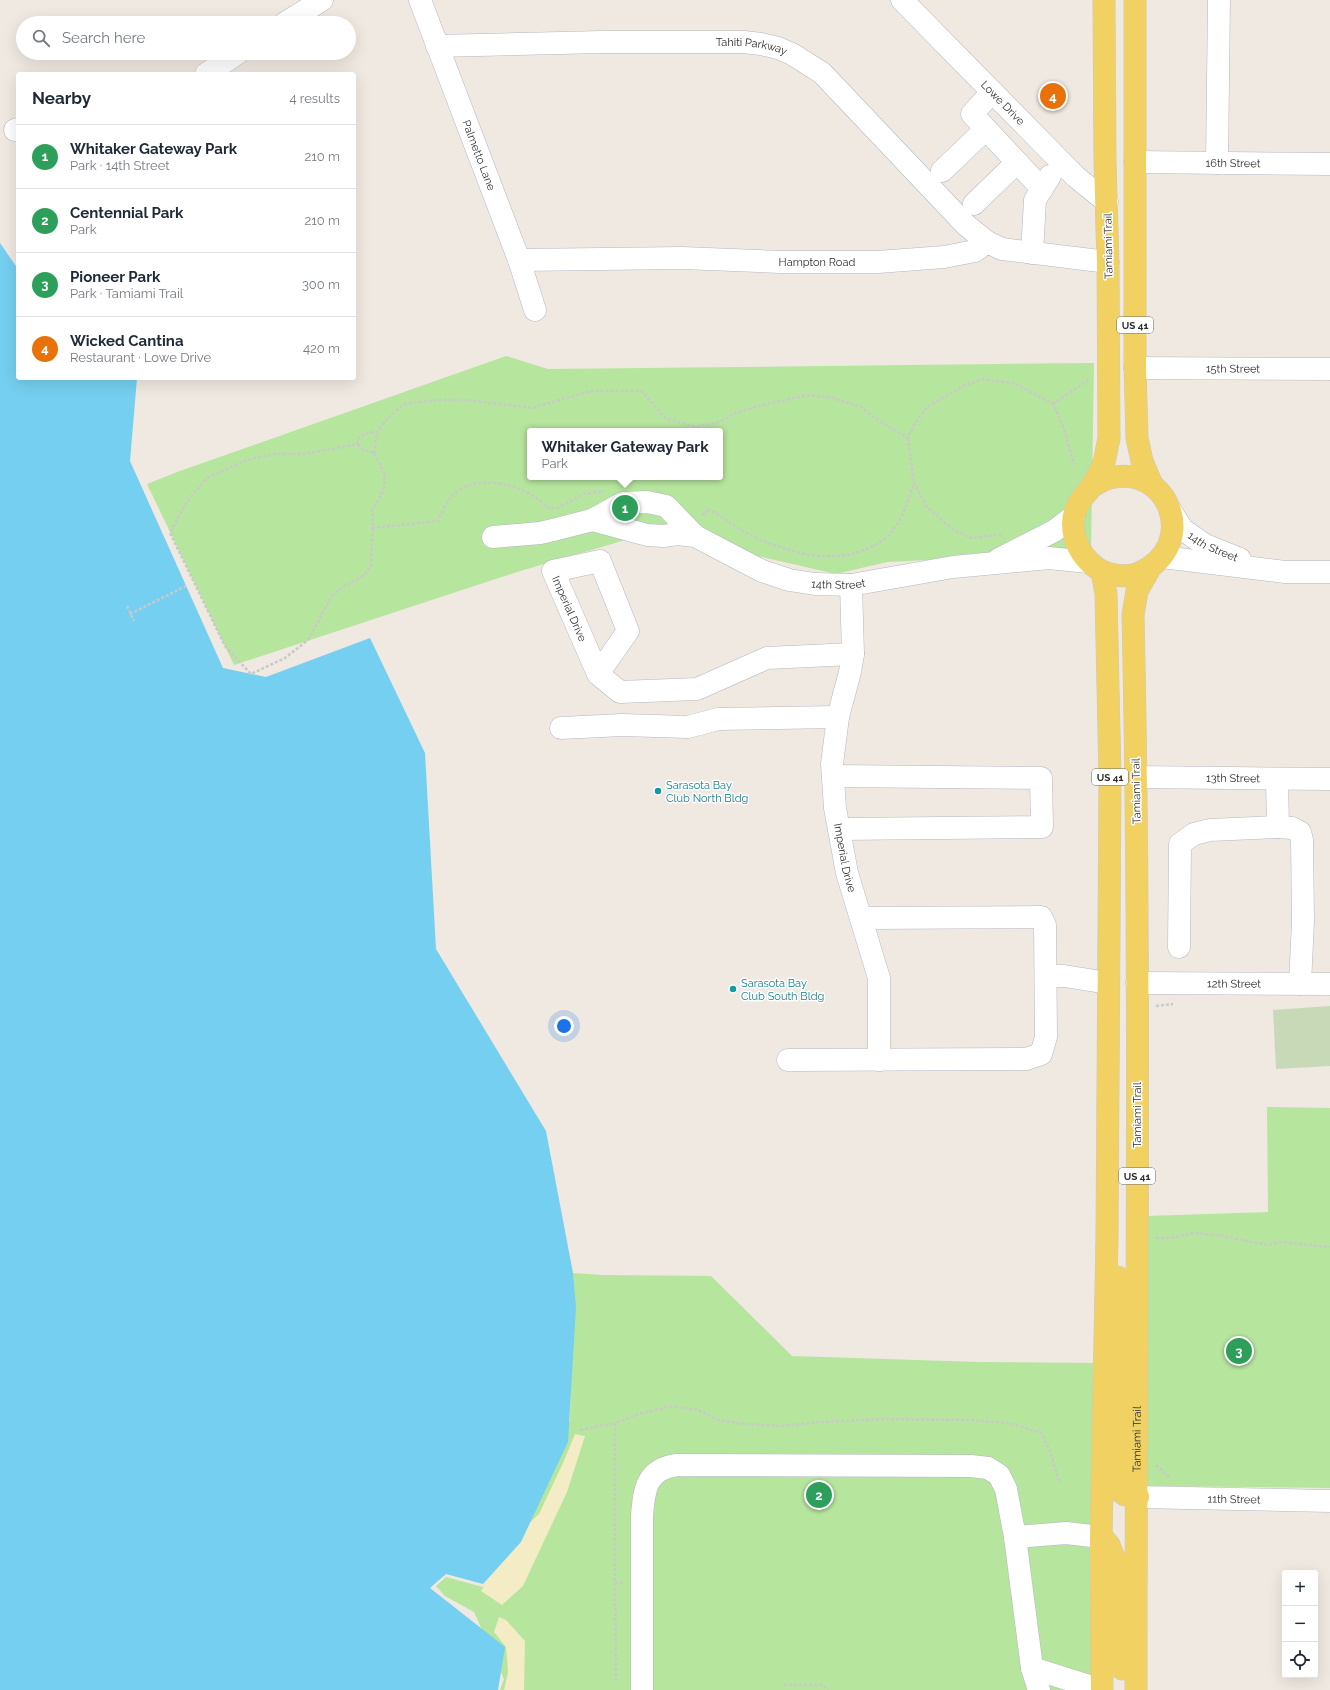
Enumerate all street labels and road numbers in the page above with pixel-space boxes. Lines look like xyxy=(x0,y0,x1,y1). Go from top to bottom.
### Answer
street label: Tahiti Parkway xyxy=(716,36,789,58)
street label: Lowe Drive xyxy=(978,78,1028,128)
street label: Palmetto Lane xyxy=(459,118,498,193)
street label: 16th Street xyxy=(1206,157,1261,170)
street label: Tamiami Trail xyxy=(1101,213,1116,279)
street label: Hampton Road xyxy=(779,256,855,269)
road number: US 41 xyxy=(1117,317,1153,333)
street label: 15th Street xyxy=(1206,362,1260,376)
street label: 14th Street xyxy=(1185,529,1240,565)
street label: Imperial Drive xyxy=(549,574,589,644)
street label: 14th Street xyxy=(810,577,867,592)
street label: Tamiami Trail xyxy=(1129,758,1144,824)
road number: US 41 xyxy=(1092,769,1128,785)
street label: 13th Street xyxy=(1206,772,1260,785)
street label: Imperial Drive xyxy=(831,822,859,894)
street label: 12th Street xyxy=(1207,977,1261,991)
street label: Tamiami Trail xyxy=(1131,1082,1144,1148)
road number: US 41 xyxy=(1119,1168,1155,1184)
street label: Tamiami Trail xyxy=(1130,1406,1144,1472)
street label: 11th Street xyxy=(1207,1492,1261,1507)

